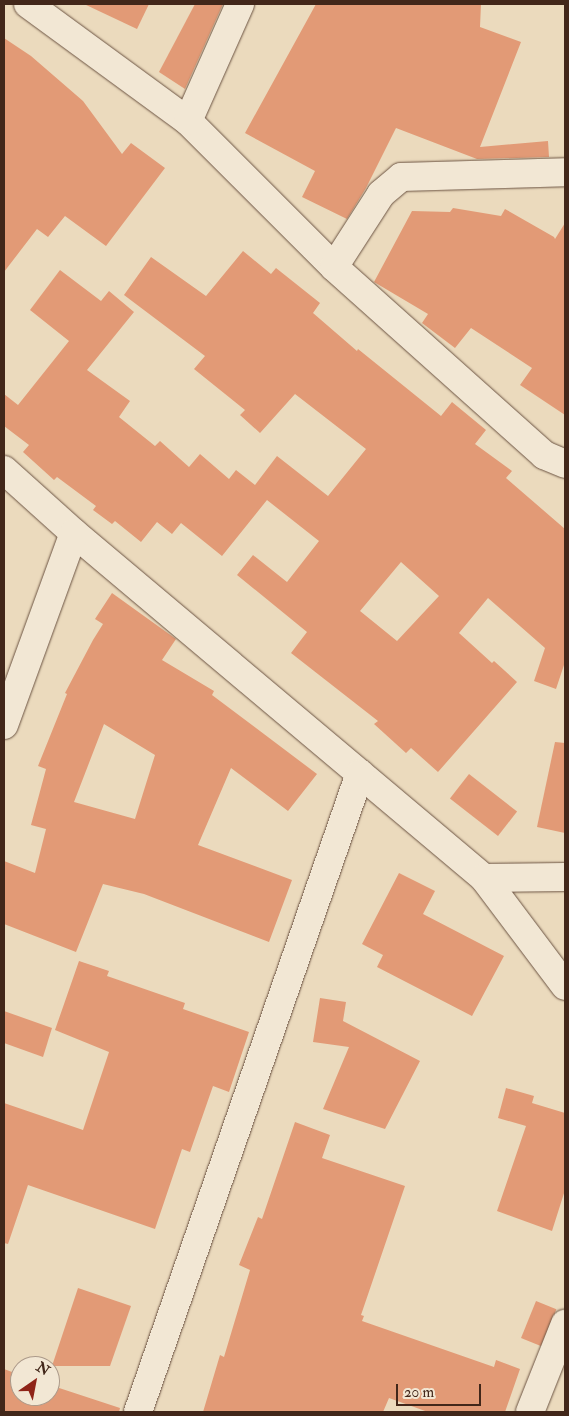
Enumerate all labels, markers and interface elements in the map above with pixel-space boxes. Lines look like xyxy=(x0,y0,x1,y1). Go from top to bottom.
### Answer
north arrow xyxy=(10,1356,60,1406)
text: N xyxy=(33,1358,53,1379)
scale bar xyxy=(399,1374,484,1406)
text: 20 m xyxy=(404,1383,434,1402)

